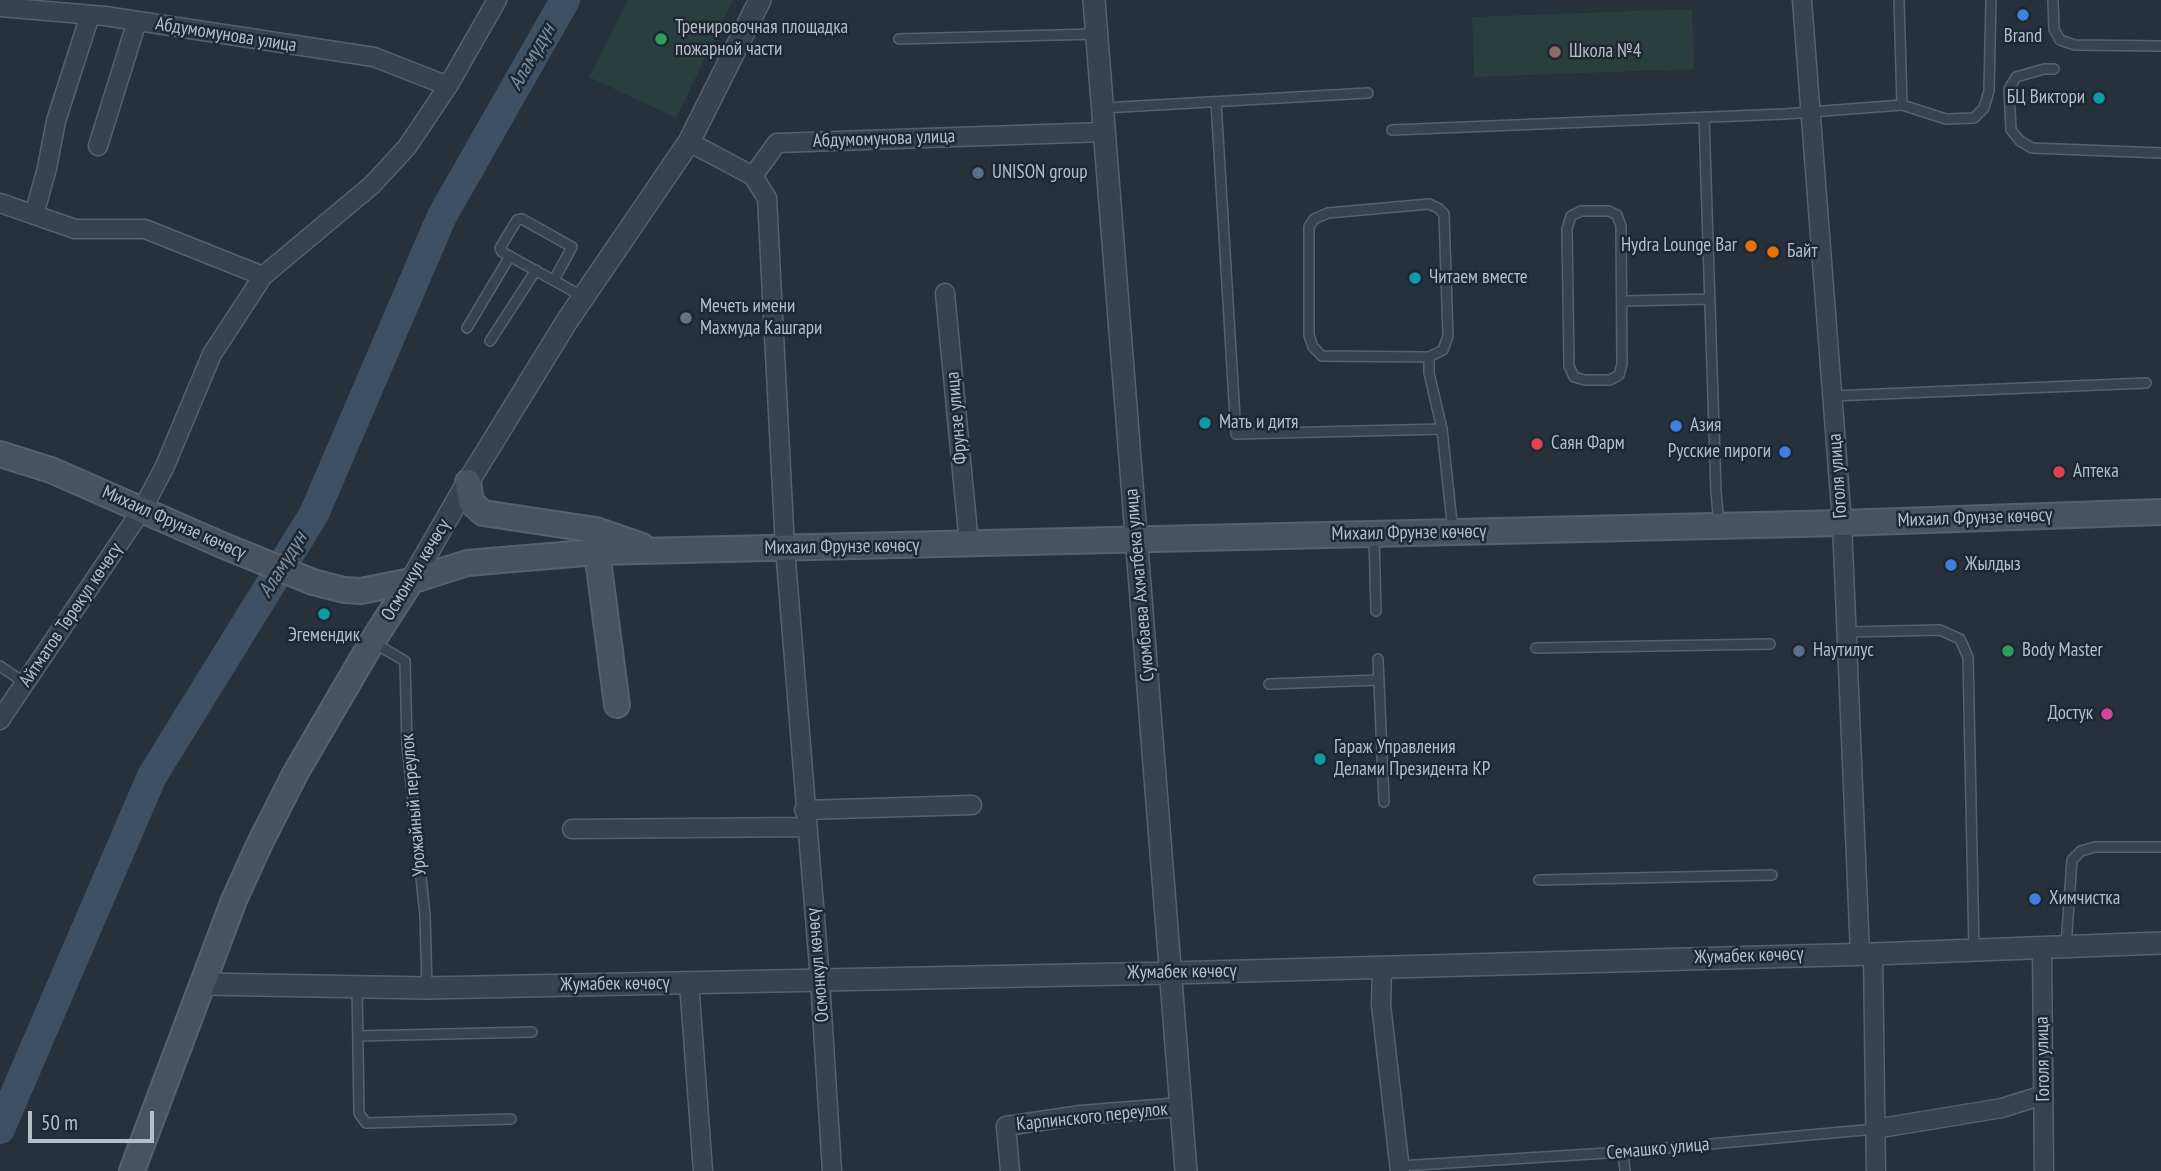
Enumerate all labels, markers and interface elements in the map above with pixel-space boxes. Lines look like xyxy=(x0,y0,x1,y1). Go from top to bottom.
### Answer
marker: Brand xyxy=(2015,7,2031,23)
street label: Абдумомунова улица xyxy=(154,13,298,57)
place label: Тренировочная площадка пожарной части xyxy=(675,17,848,61)
water label: Аламүдүн xyxy=(503,19,561,95)
place label: Brand xyxy=(2004,26,2042,48)
marker: Тренировочная площадка пожарной части xyxy=(653,31,669,47)
place label: Школа №4 xyxy=(1569,41,1641,63)
marker: Школа №4 xyxy=(1547,44,1563,60)
place label: БЦ Виктори xyxy=(2007,87,2085,109)
marker: БЦ Виктори xyxy=(2091,90,2107,106)
street label: Абдумомунова улица xyxy=(812,125,956,153)
place label: UNISON group xyxy=(992,162,1087,184)
marker: UNISON group xyxy=(970,165,986,181)
place label: Hydra Lounge Bar xyxy=(1621,235,1737,257)
marker: Hydra Lounge Bar xyxy=(1743,238,1759,254)
place label: Байт xyxy=(1787,241,1817,263)
marker: Байт xyxy=(1765,244,1781,260)
place label: Читаем вместе xyxy=(1429,267,1528,289)
marker: Читаем вместе xyxy=(1407,270,1423,286)
place label: Мечеть имени Махмуда Кашгари xyxy=(700,296,822,340)
marker: Мечеть имени Махмуда Кашгари xyxy=(678,310,694,326)
street label: Фрунзе улица xyxy=(942,371,972,465)
place label: Мать и дитя xyxy=(1219,412,1298,434)
marker: Мать и дитя xyxy=(1197,415,1213,431)
place label: Азия xyxy=(1690,415,1721,437)
marker: Азия xyxy=(1668,418,1684,434)
place label: Саян Фарм xyxy=(1551,433,1625,455)
street label: Гоголя улица xyxy=(1824,433,1852,519)
marker: Саян Фарм xyxy=(1529,436,1545,452)
place label: Русские пироги xyxy=(1668,441,1771,463)
marker: Русские пироги xyxy=(1777,444,1793,460)
place label: Аптека xyxy=(2073,461,2119,483)
marker: Аптека xyxy=(2051,464,2067,480)
street label: Михаил Фрунзе көчөсү xyxy=(99,481,249,565)
street label: Суюмбаева Ахматбека улица xyxy=(1120,488,1160,682)
street label: Михаил Фрунзе көчөсү xyxy=(1897,504,2053,532)
street label: Осмонкул көчөсү xyxy=(377,515,455,625)
street label: Михаил Фрунзе көчөсү xyxy=(1331,520,1487,546)
water label: Аламүдүн xyxy=(253,528,313,602)
street label: Михаил Фрунзе көчөсү xyxy=(764,534,920,560)
street label: Айтматов Төрөкул көчөсү xyxy=(14,539,128,691)
place label: Жылдыз xyxy=(1965,554,2021,576)
marker: Жылдыз xyxy=(1943,557,1959,573)
marker: Эгемендик xyxy=(316,606,332,622)
place label: Эгемендик xyxy=(288,625,360,647)
place label: Наутилус xyxy=(1813,640,1874,662)
place label: Body Master xyxy=(2022,640,2103,662)
marker: Наутилус xyxy=(1791,643,1807,659)
marker: Body Master xyxy=(2000,643,2016,659)
place label: Достук xyxy=(2048,703,2093,725)
marker: Достук xyxy=(2099,706,2115,722)
street label: Урожайный переулок xyxy=(396,733,432,877)
place label: Гараж Управления Делами Президента КР xyxy=(1334,737,1490,781)
marker: Гараж Управления Делами Президента КР xyxy=(1312,751,1328,767)
place label: Химчистка xyxy=(2049,888,2120,910)
marker: Химчистка xyxy=(2027,891,2043,907)
street label: Осмонкул көчөсү xyxy=(802,907,834,1023)
street label: Жумабек көчөсү xyxy=(1694,943,1804,969)
street label: Жумабек көчөсү xyxy=(1127,960,1237,984)
street label: Жумабек көчөсү xyxy=(560,972,670,996)
street label: Гоголя улица xyxy=(2031,1016,2055,1102)
scale bar xyxy=(32,1098,158,1142)
street label: Карпинского переулок xyxy=(1015,1098,1169,1136)
text: 50 m xyxy=(41,1109,78,1136)
street label: Семашко улица xyxy=(1606,1133,1710,1165)

